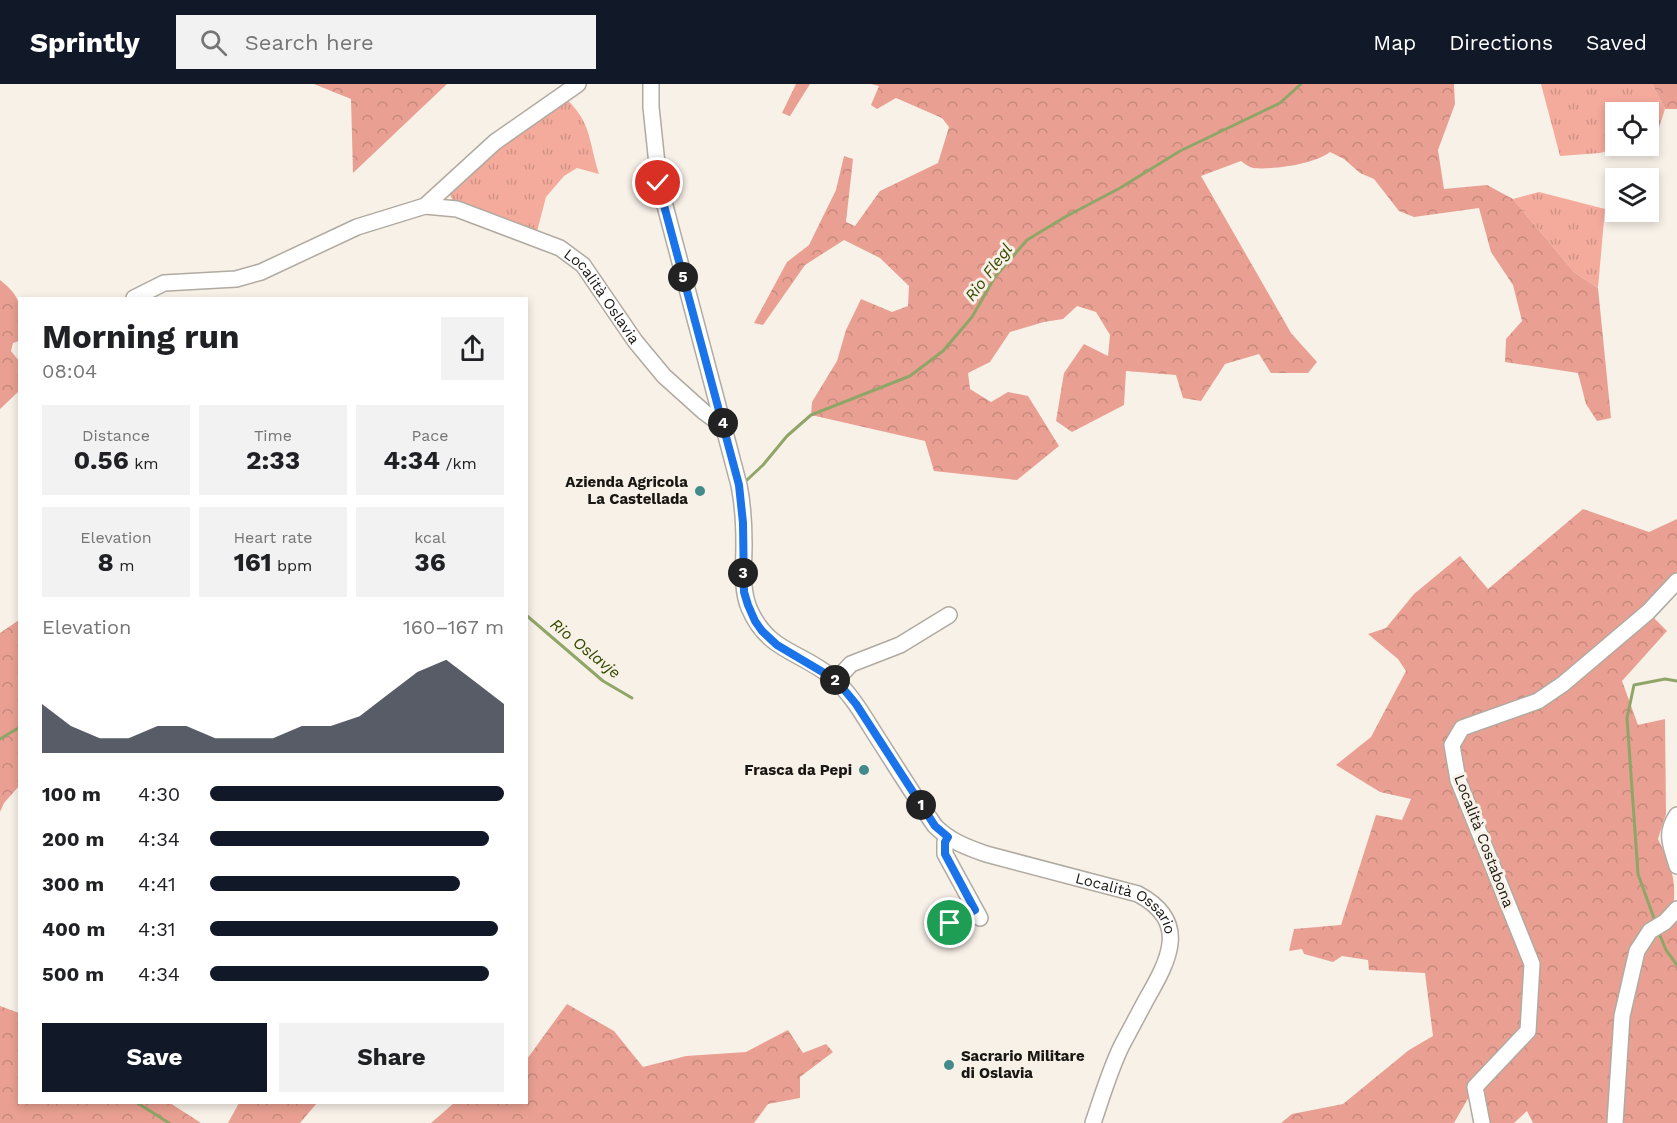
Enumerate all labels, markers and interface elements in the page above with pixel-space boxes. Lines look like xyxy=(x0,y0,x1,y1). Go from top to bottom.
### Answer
search box xyxy=(176,15,596,69)
text: Sprintly xyxy=(30,26,140,59)
icon: search xyxy=(197,26,230,59)
text: Search here xyxy=(245,30,374,55)
text: Map xyxy=(1373,30,1416,55)
text: Directions xyxy=(1449,30,1553,55)
text: Saved xyxy=(1586,30,1647,55)
map controls xyxy=(1605,102,1659,222)
button: locate xyxy=(1605,102,1659,156)
pin xyxy=(632,157,683,208)
icon: check xyxy=(641,166,674,199)
button: layers xyxy=(1605,168,1659,222)
water label: Rio Flegl xyxy=(961,240,1016,305)
street label: Località Oslavia xyxy=(560,245,644,348)
pin: 5 xyxy=(668,262,698,292)
text: 5 xyxy=(678,267,688,286)
text: Morning run xyxy=(42,317,239,356)
button: share xyxy=(441,317,504,380)
text: 08:04 xyxy=(42,359,97,383)
pin: 4 xyxy=(708,408,738,438)
text: 4 xyxy=(718,413,728,432)
text: Distance xyxy=(82,426,150,445)
text: Time xyxy=(254,426,292,445)
text: Pace xyxy=(411,426,449,445)
text: 0.56 xyxy=(74,445,129,475)
text: 2:33 xyxy=(246,445,300,475)
text: 4:34 xyxy=(383,445,440,475)
text: km xyxy=(129,454,159,473)
text: /km xyxy=(440,454,477,473)
place label: Azienda Agricola La Castellada xyxy=(565,473,688,508)
marker: Azienda Agricola La Castellada xyxy=(693,484,707,498)
text: Elevation xyxy=(80,528,152,547)
text: Heart rate xyxy=(233,528,313,547)
text: kcal xyxy=(414,528,446,547)
text: 8 xyxy=(97,547,114,577)
text: 161 xyxy=(234,547,272,577)
text: 36 xyxy=(414,547,446,577)
text: m xyxy=(114,556,135,575)
text: bpm xyxy=(272,556,312,575)
pin: 3 xyxy=(728,558,758,588)
text: 3 xyxy=(738,563,748,582)
water label: Rio Oslavje xyxy=(547,614,625,682)
text: Elevation xyxy=(42,615,131,639)
text: 160–167 m xyxy=(403,615,504,639)
pin: 2 xyxy=(820,665,850,695)
text: 2 xyxy=(830,670,840,689)
place label: Frasca da Pepi xyxy=(744,761,852,779)
marker: Frasca da Pepi xyxy=(857,763,871,777)
street label: Località Costabona xyxy=(1450,772,1518,910)
text: 100 m xyxy=(42,782,101,806)
text: 4:30 xyxy=(138,782,180,806)
pin: 1 xyxy=(906,790,936,820)
text: 1 xyxy=(918,795,924,814)
text: 200 m xyxy=(42,827,104,851)
text: 4:34 xyxy=(138,827,180,851)
street label: Località Ossario xyxy=(1074,869,1179,936)
text: 300 m xyxy=(42,872,104,896)
text: 4:41 xyxy=(138,872,176,896)
pin xyxy=(924,897,975,948)
icon: arrive xyxy=(933,906,966,939)
text: 400 m xyxy=(42,917,105,941)
text: 4:31 xyxy=(138,917,176,941)
text: 500 m xyxy=(42,962,104,986)
text: 4:34 xyxy=(138,962,180,986)
button: Save xyxy=(42,1023,267,1092)
button: Share xyxy=(279,1023,504,1092)
place label: Sacrario Militare di Oslavia xyxy=(961,1047,1085,1082)
marker: Sacrario Militare di Oslavia xyxy=(942,1058,956,1072)

